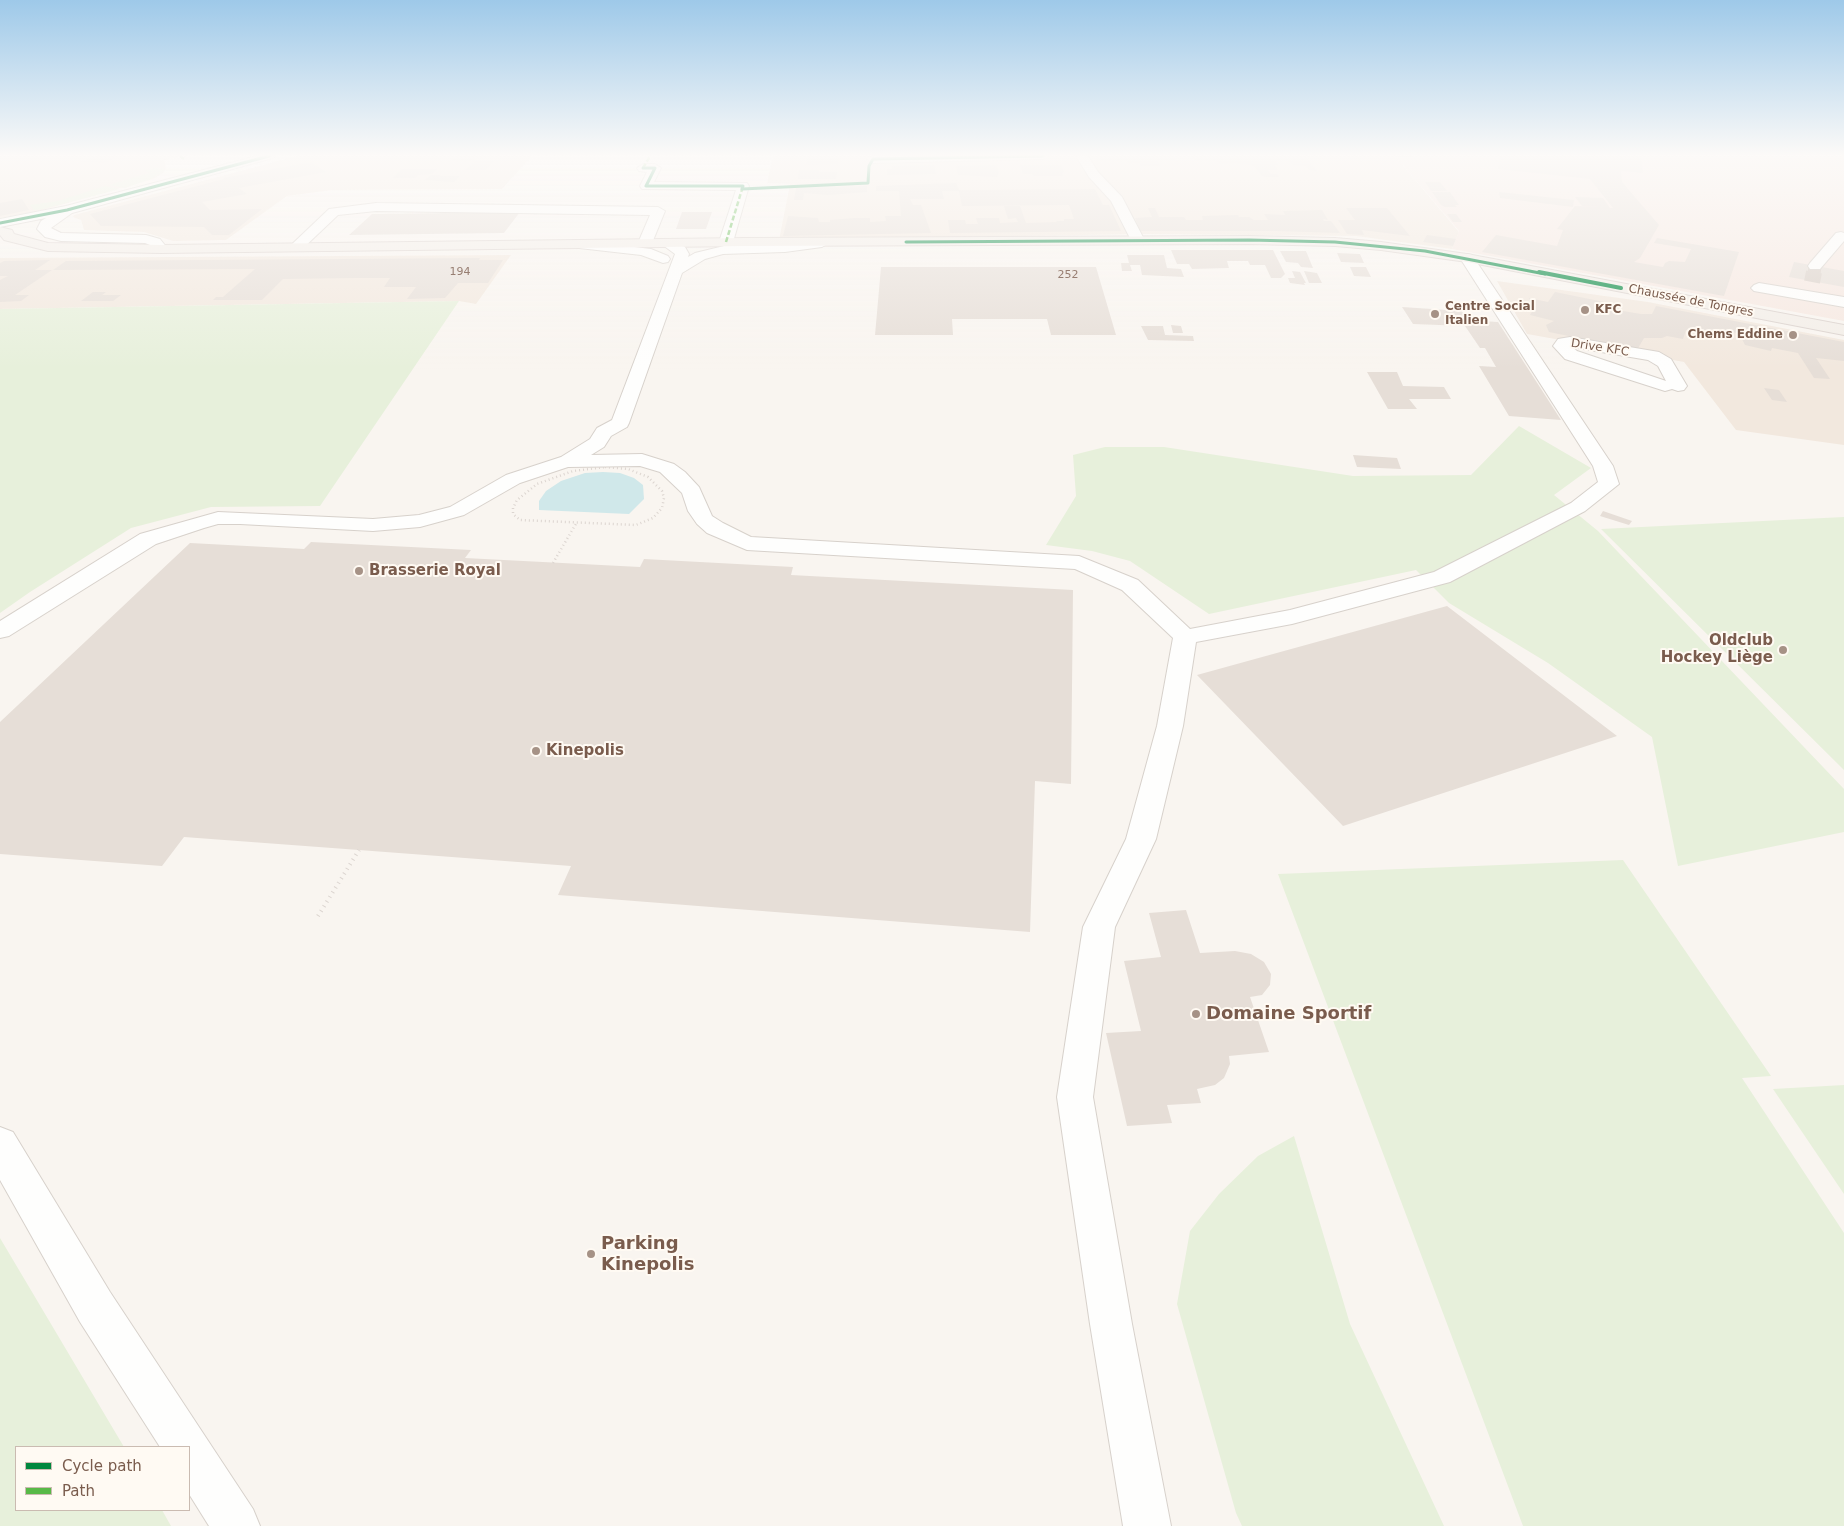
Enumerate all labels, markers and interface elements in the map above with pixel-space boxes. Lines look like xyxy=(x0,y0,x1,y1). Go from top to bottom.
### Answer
house number: 194 xyxy=(450,265,470,279)
house number: 252 xyxy=(1058,268,1078,282)
street label: Chaussée de Tongres xyxy=(1627,282,1755,320)
place label: Centre Social Italien xyxy=(1445,300,1535,328)
place label: KFC xyxy=(1595,303,1621,317)
marker: KFC xyxy=(1579,304,1591,316)
marker: Centre Social Italien xyxy=(1429,308,1441,320)
place label: Chems Eddine xyxy=(1688,328,1783,342)
marker: Chems Eddine xyxy=(1787,329,1799,341)
street label: Drive KFC xyxy=(1570,336,1630,360)
place label: Brasserie Royal xyxy=(369,562,501,580)
marker: Brasserie Royal xyxy=(353,565,365,577)
place label: Oldclub Hockey Liège xyxy=(1661,632,1773,667)
marker: Oldclub Hockey Liège xyxy=(1777,644,1789,656)
place label: Kinepolis xyxy=(546,742,624,760)
marker: Kinepolis xyxy=(530,745,542,757)
place label: Domaine Sportif xyxy=(1206,1003,1371,1025)
marker: Domaine Sportif xyxy=(1190,1008,1202,1020)
place label: Parking Kinepolis xyxy=(601,1233,694,1276)
marker: Parking Kinepolis xyxy=(585,1248,597,1260)
legend xyxy=(15,1446,190,1511)
text: Cycle path xyxy=(62,1457,142,1475)
text: Path xyxy=(62,1482,95,1500)

